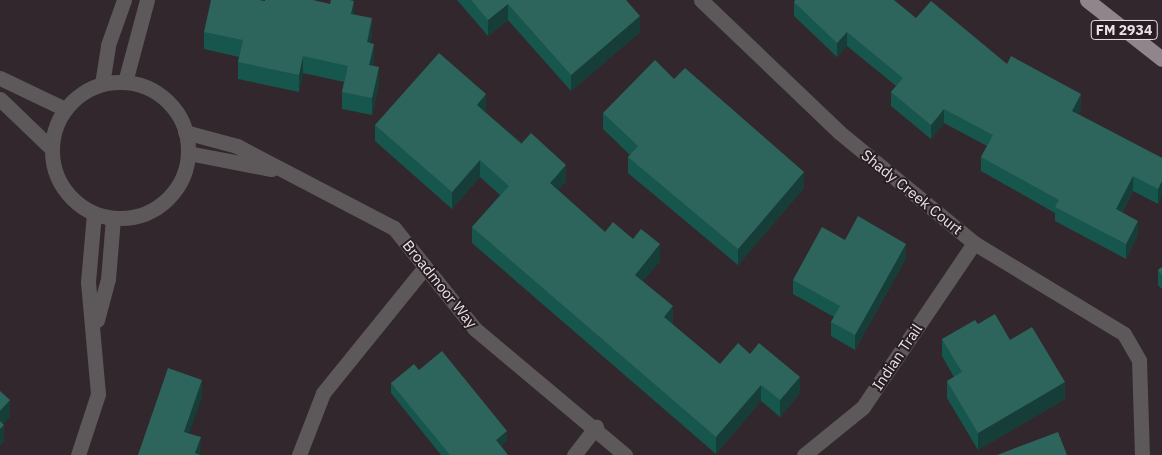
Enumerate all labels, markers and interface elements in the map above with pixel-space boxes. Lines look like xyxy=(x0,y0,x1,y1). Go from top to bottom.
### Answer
road number: FM 2934 xyxy=(1090,18,1158,42)
street label: Shady Creek Court xyxy=(858,146,966,238)
street label: Broadmoor Way xyxy=(399,236,481,332)
street label: Indian Trail xyxy=(868,320,926,394)

